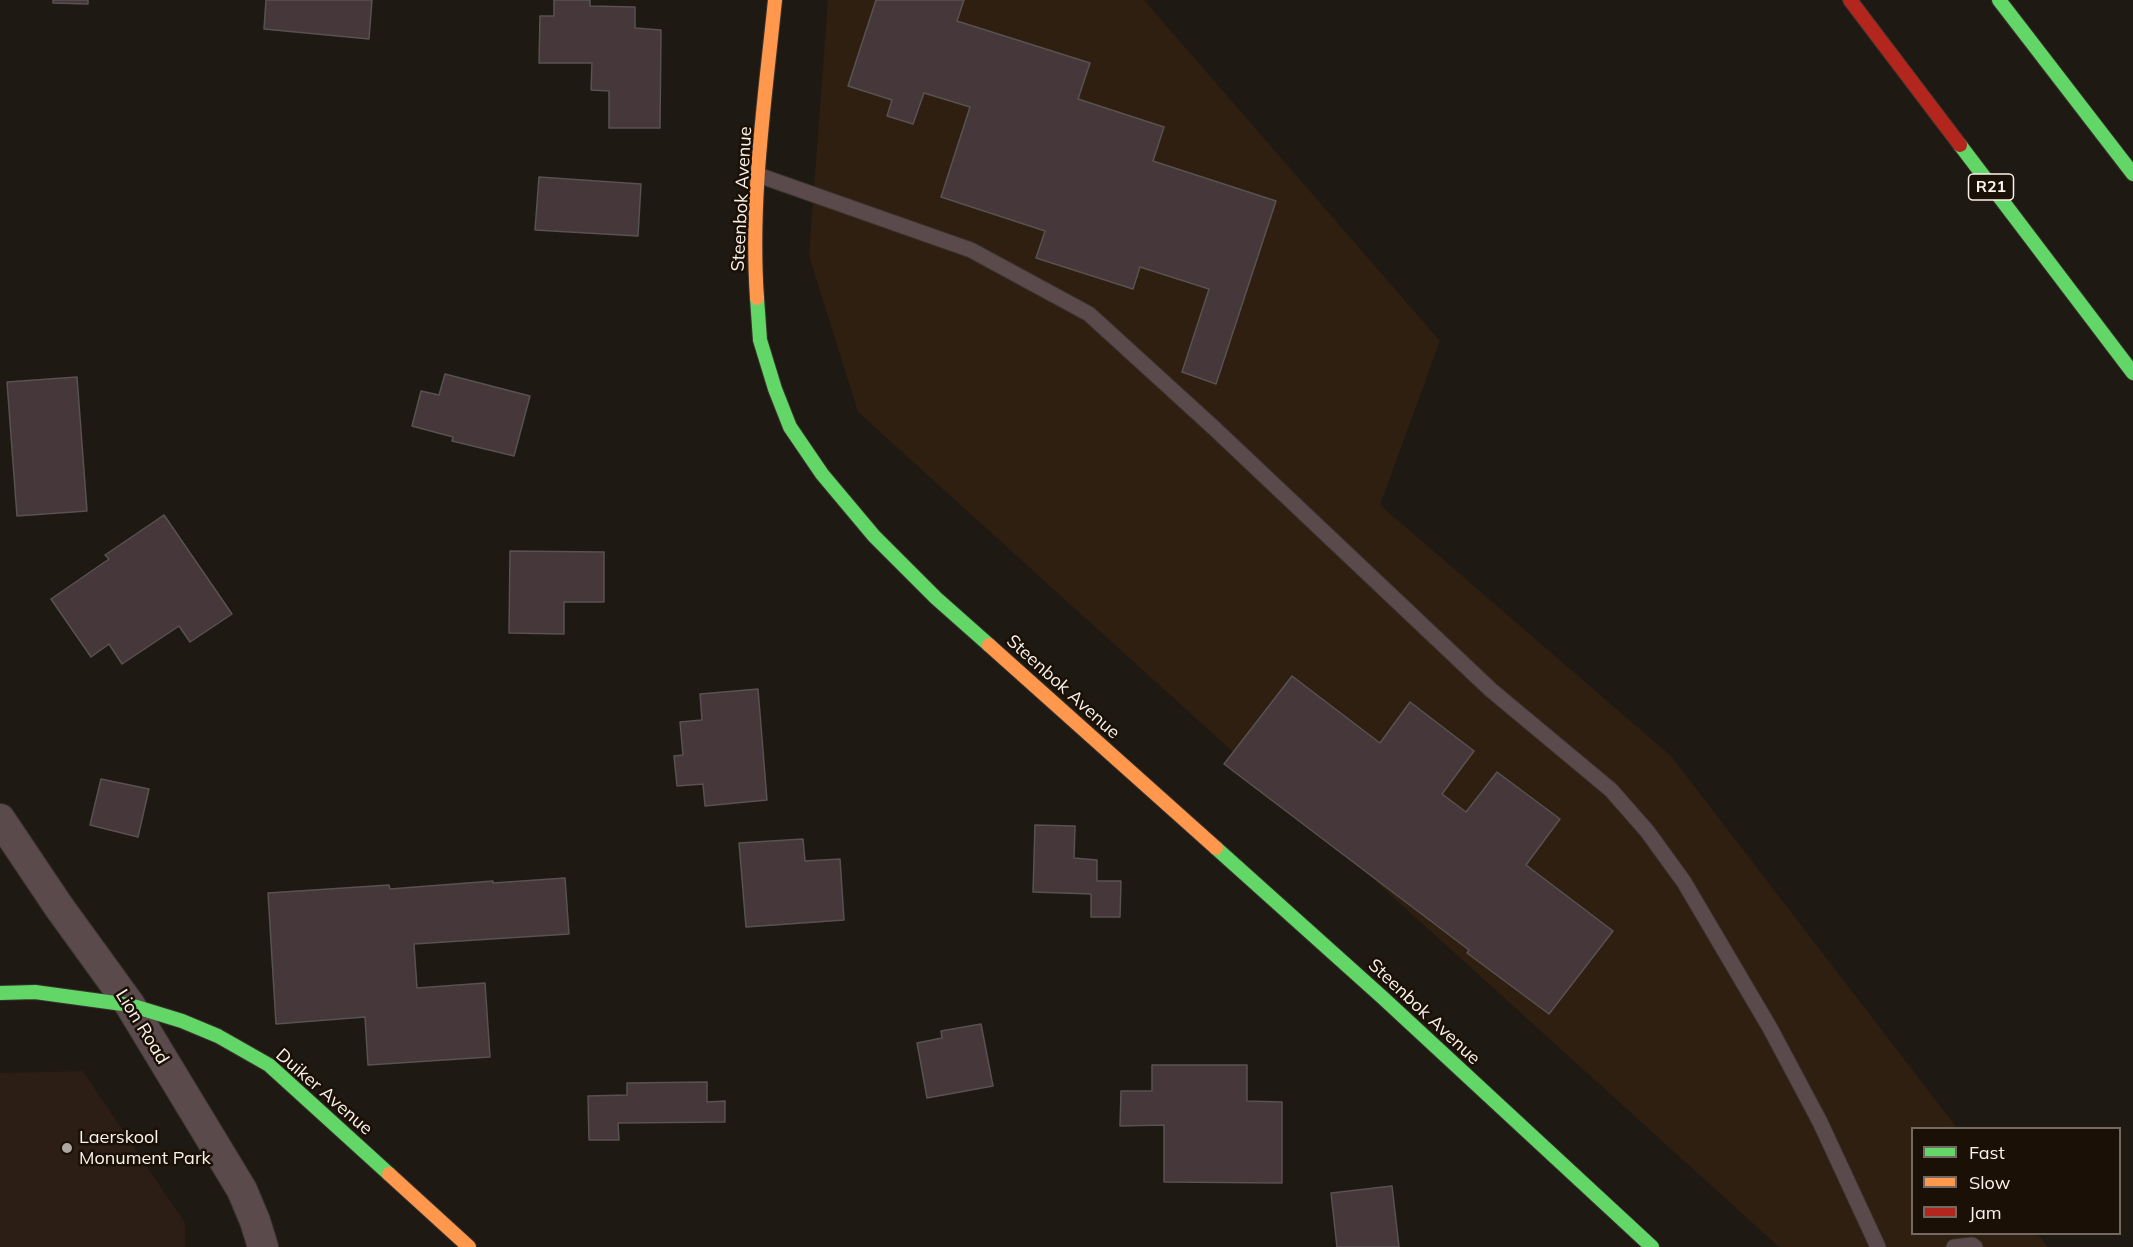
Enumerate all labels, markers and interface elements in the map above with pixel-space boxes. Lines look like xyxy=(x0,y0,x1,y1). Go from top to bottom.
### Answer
street label: Steenbok Avenue xyxy=(727,126,757,272)
road number: R21 xyxy=(1968,174,2014,200)
street label: Steenbok Avenue xyxy=(1002,630,1124,744)
street label: Steenbok Avenue xyxy=(1364,955,1484,1069)
street label: Lion Road xyxy=(111,986,173,1068)
street label: Duiker Avenue xyxy=(271,1044,377,1140)
place label: Laerskool Monument Park xyxy=(79,1127,211,1170)
legend xyxy=(1911,1127,2121,1235)
marker: Laerskool Monument Park xyxy=(60,1141,74,1155)
text: Fast xyxy=(1969,1141,2005,1164)
text: Slow xyxy=(1969,1171,2010,1194)
text: Jam xyxy=(1969,1201,2002,1224)

